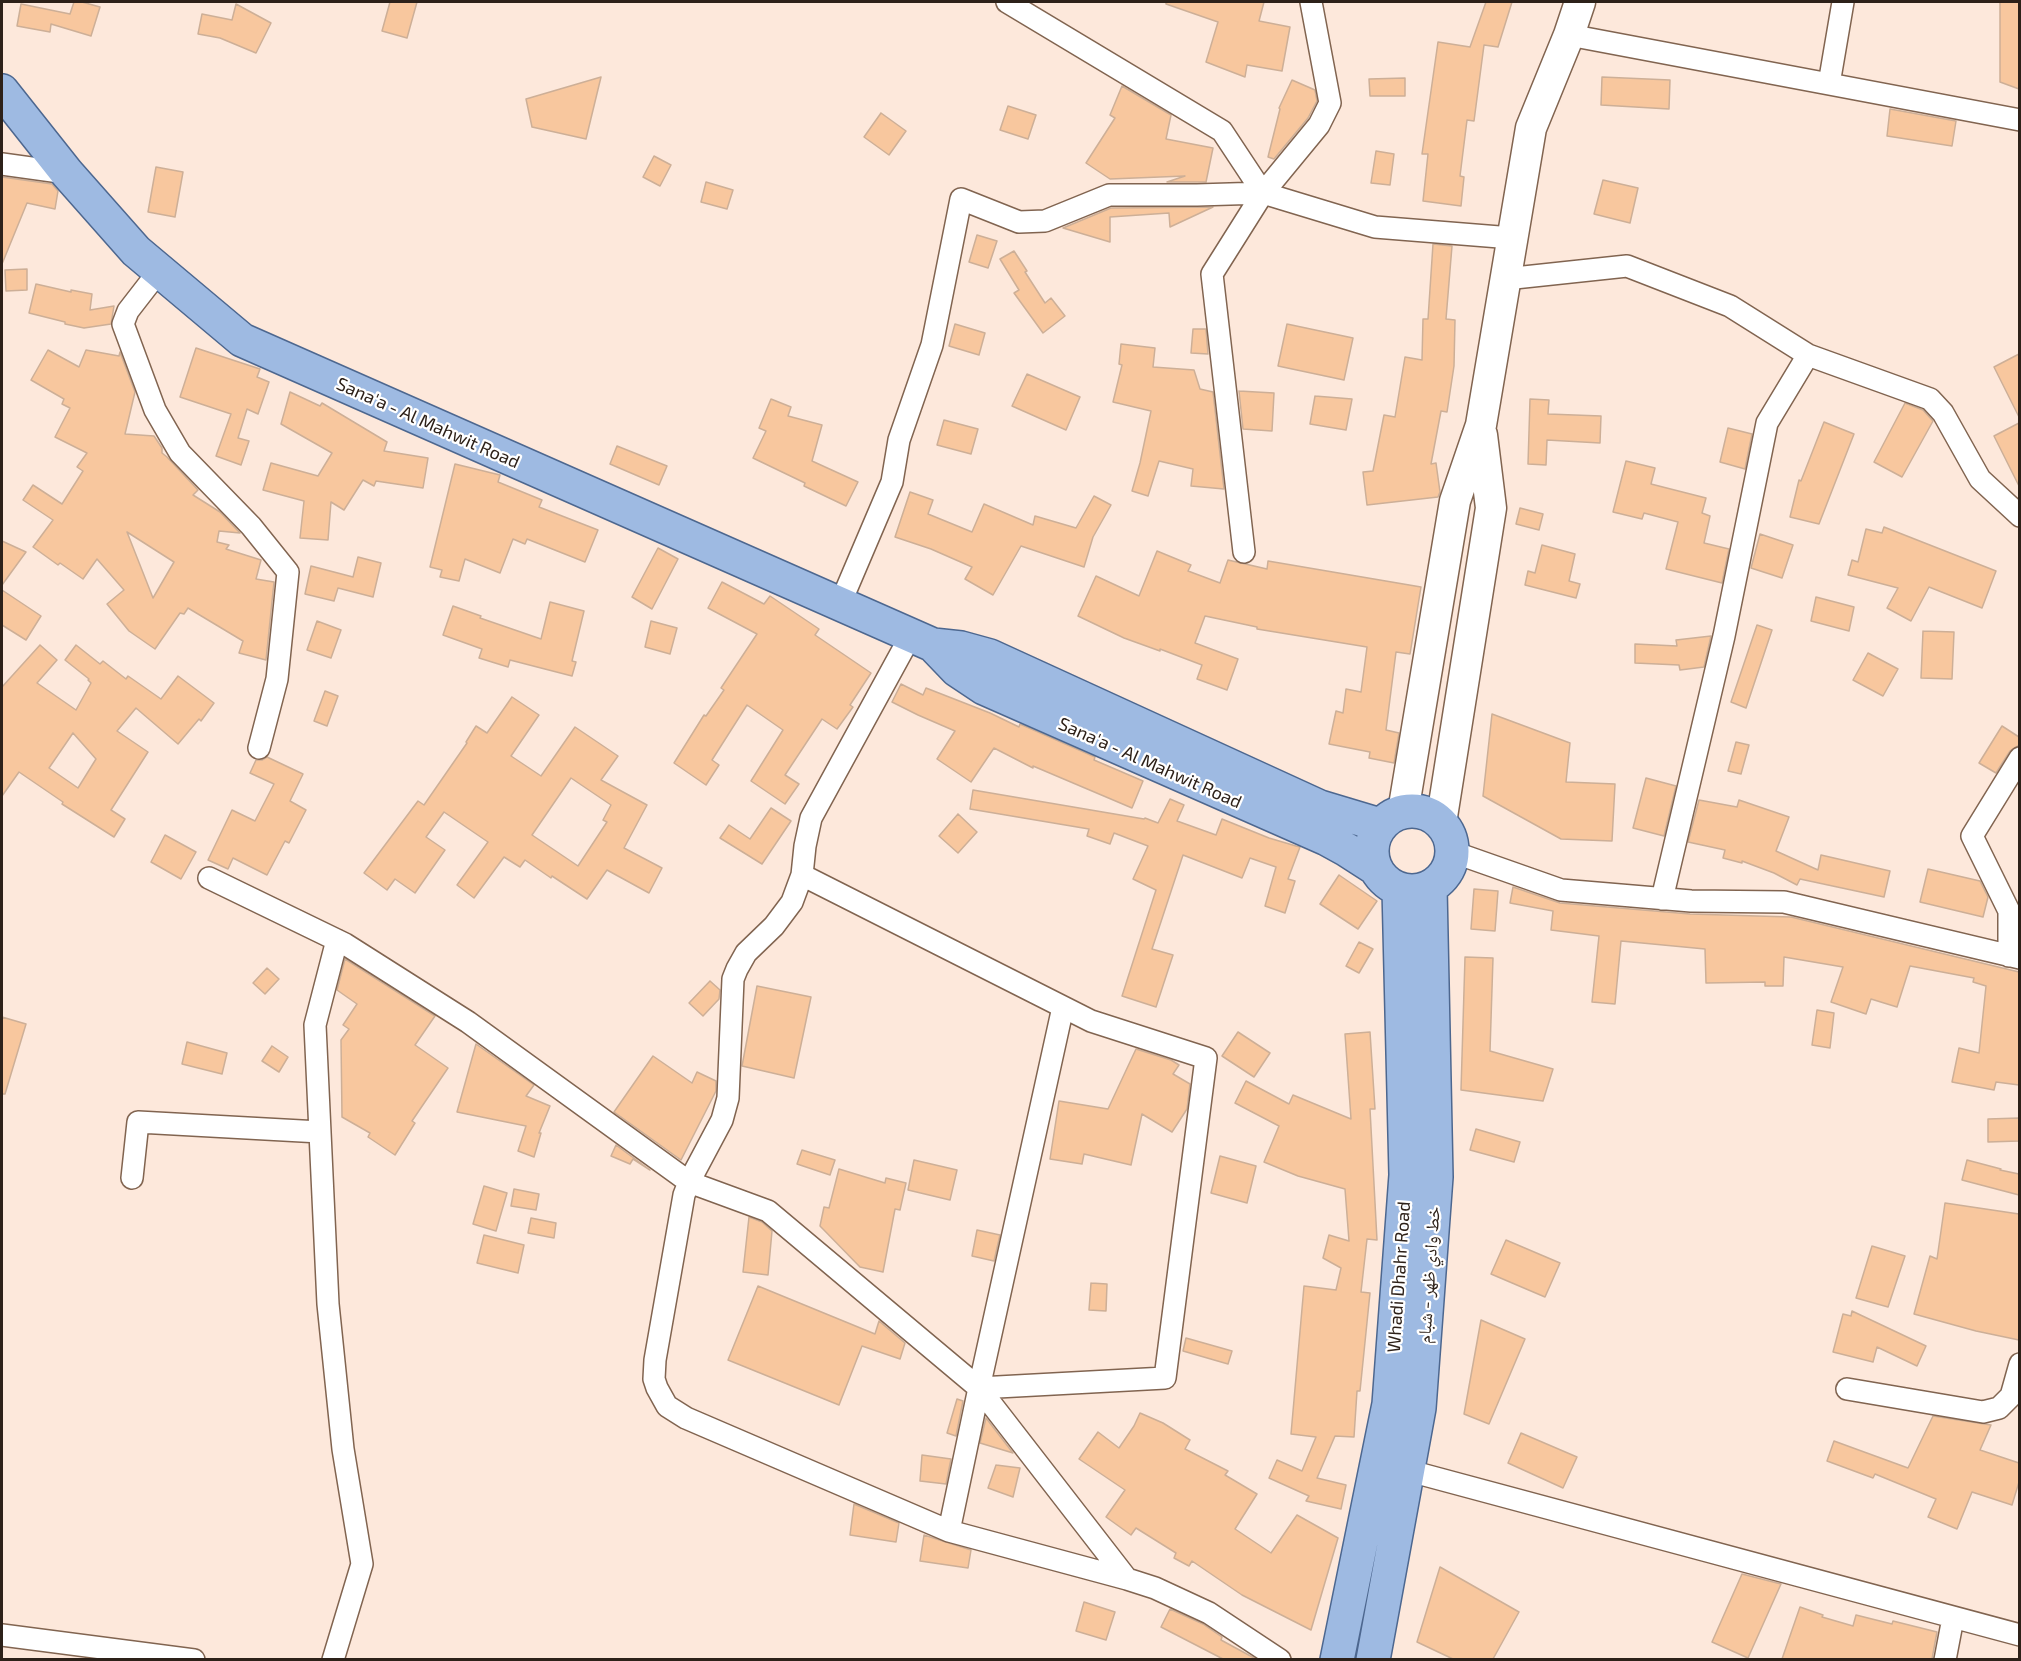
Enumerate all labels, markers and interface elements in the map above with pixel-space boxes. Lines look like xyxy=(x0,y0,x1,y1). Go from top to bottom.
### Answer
street label: Sana'a - Al Mahwit Road xyxy=(333,373,523,473)
street label: Sana'a - Al Mahwit Road xyxy=(1055,713,1245,813)
street label: Whadi Dhahr Road xyxy=(1383,1201,1415,1353)
street label: خط وادي ظهر - شبام xyxy=(1413,1206,1445,1344)

